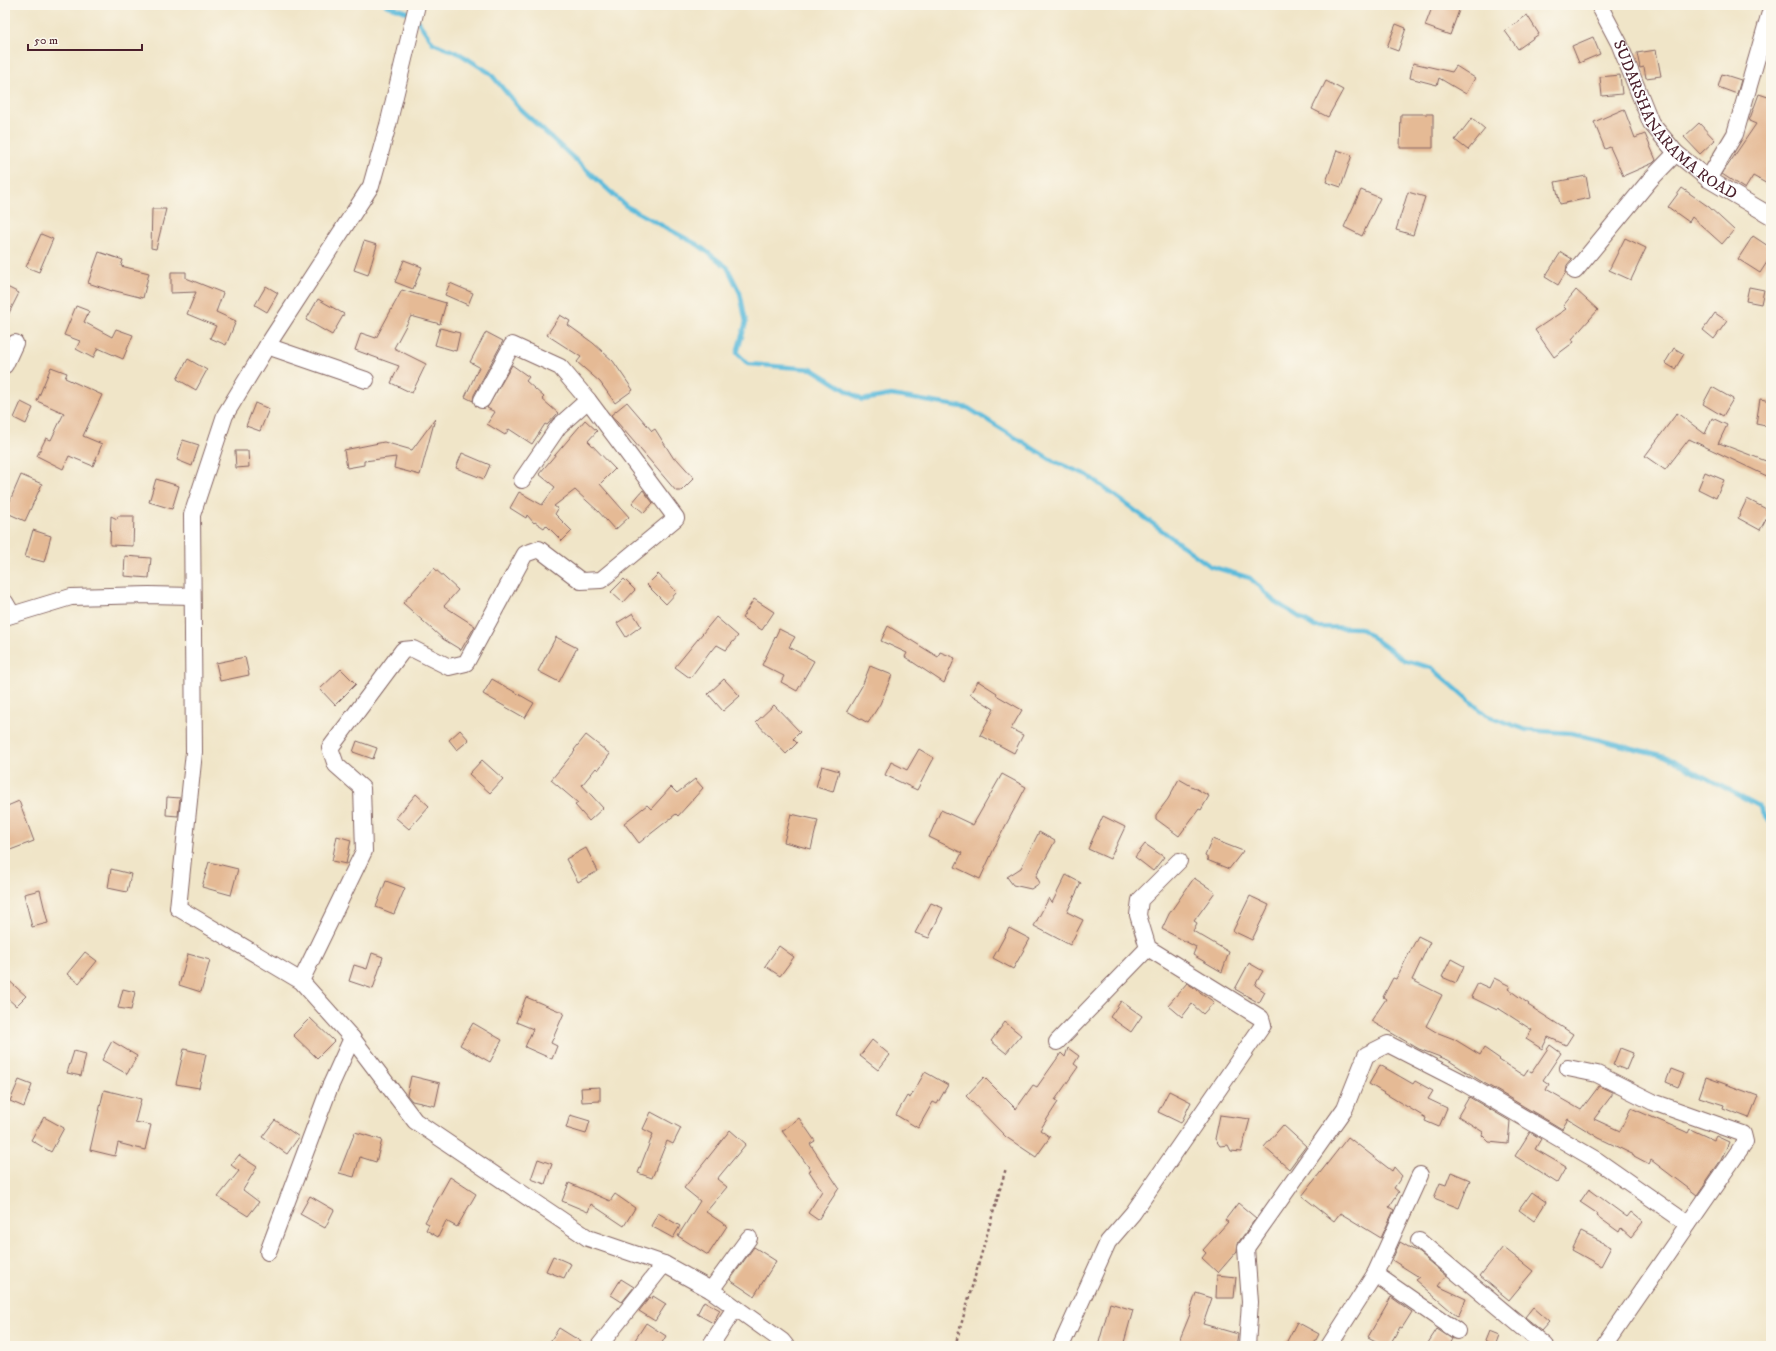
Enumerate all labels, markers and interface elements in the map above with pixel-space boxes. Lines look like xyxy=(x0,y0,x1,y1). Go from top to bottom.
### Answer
scale bar xyxy=(28,26,142,52)
text: 50 m xyxy=(34,33,58,48)
street label: SUDARSHANARAMA ROAD xyxy=(1609,37,1741,204)

